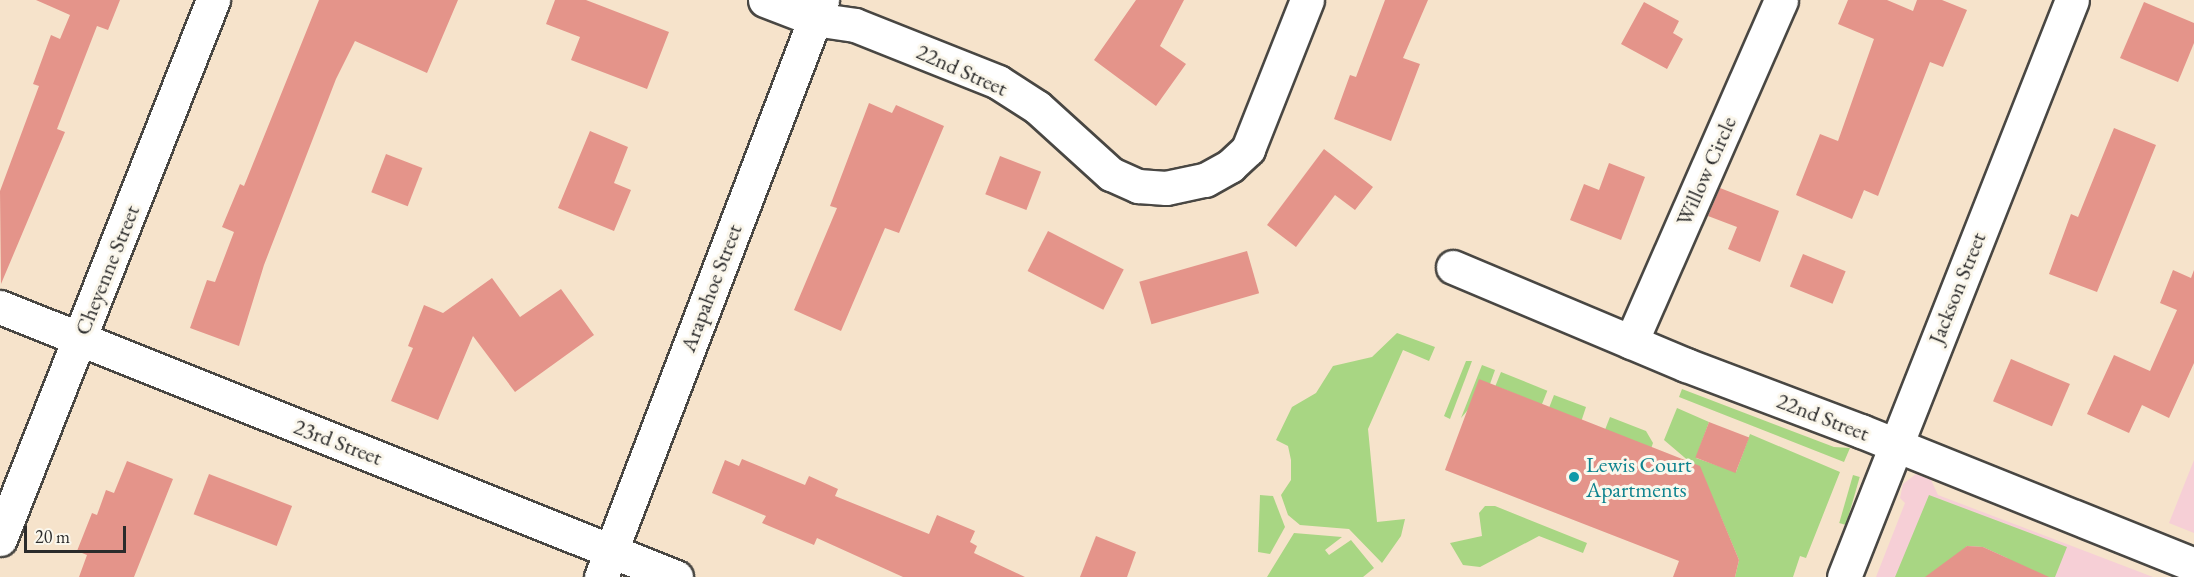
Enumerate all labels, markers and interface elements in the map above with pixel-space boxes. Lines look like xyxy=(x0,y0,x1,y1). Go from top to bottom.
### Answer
street label: 22nd Street xyxy=(913,38,1011,102)
street label: Willow Circle xyxy=(1670,112,1742,230)
street label: Cheyenne Street xyxy=(69,201,145,339)
street label: Arapahoe Street xyxy=(675,220,747,356)
street label: Jackson Street xyxy=(1923,228,1991,348)
street label: 22nd Street xyxy=(1773,387,1873,447)
street label: 23rd Street xyxy=(290,413,386,471)
place label: Lewis Court Apartments xyxy=(1586,451,1692,502)
marker: Lewis Court Apartments xyxy=(1567,470,1581,484)
scale bar xyxy=(27,514,129,552)
text: 20 m xyxy=(35,525,70,548)

